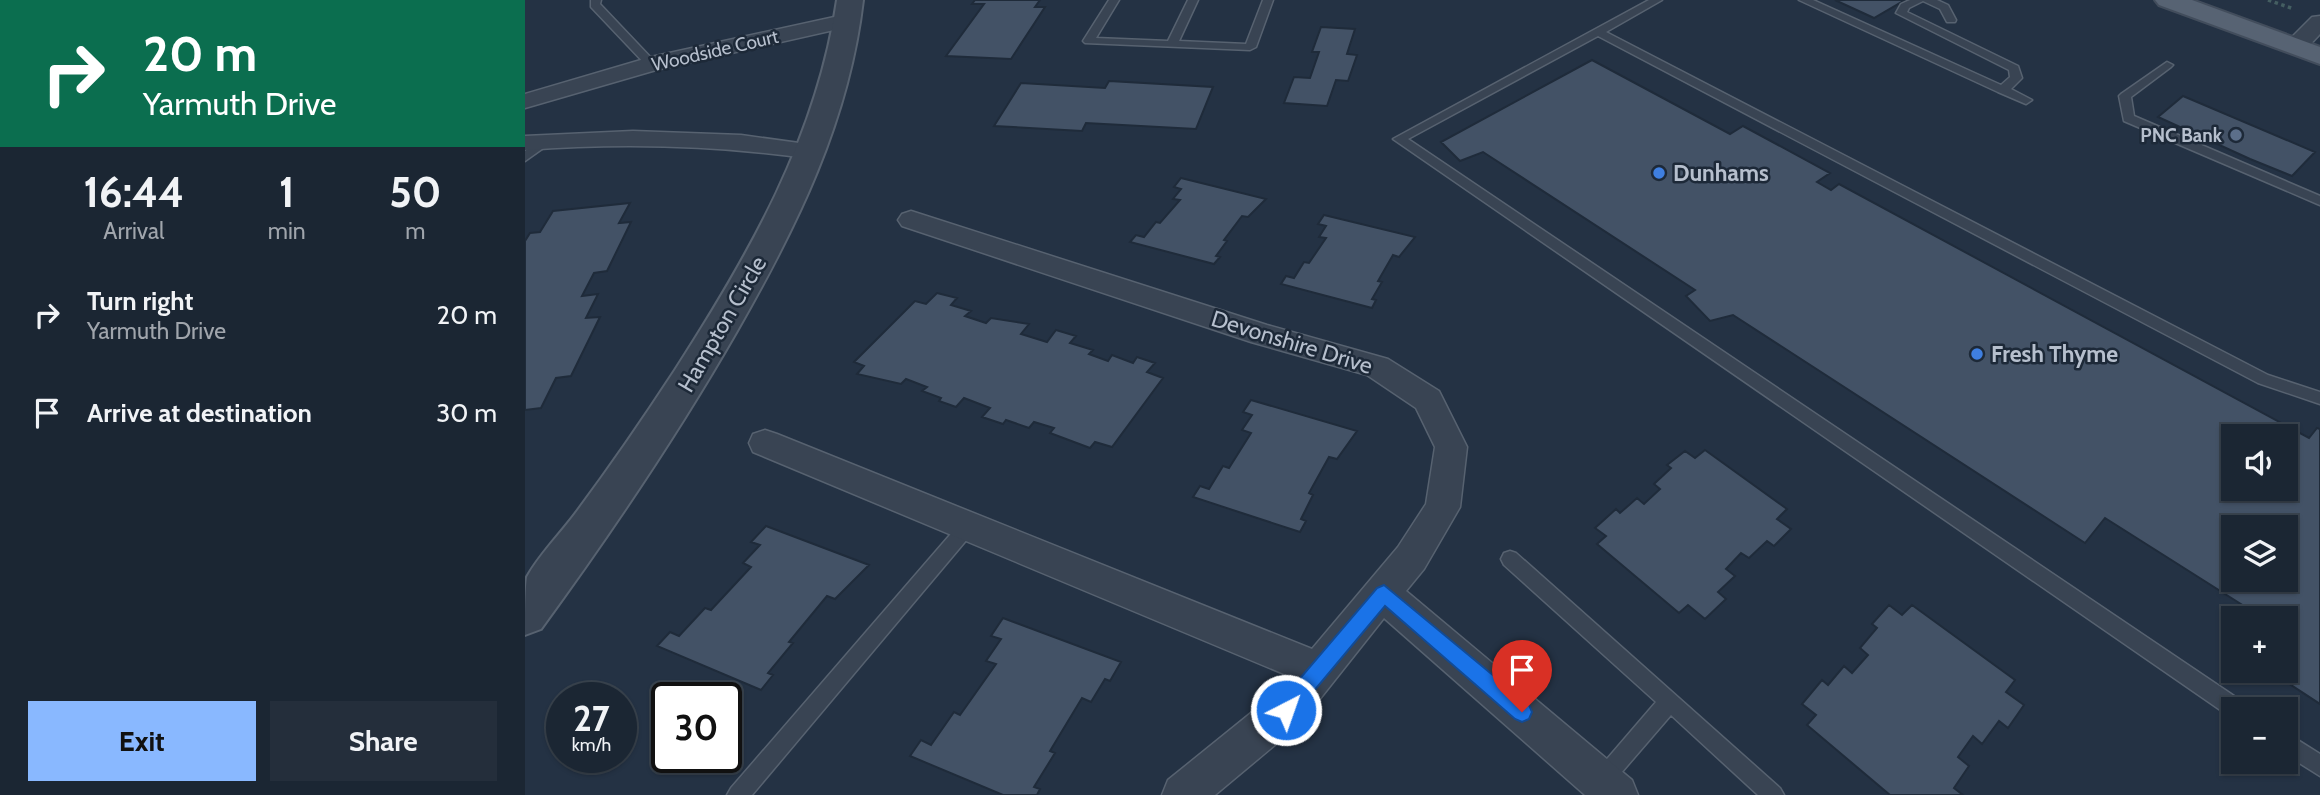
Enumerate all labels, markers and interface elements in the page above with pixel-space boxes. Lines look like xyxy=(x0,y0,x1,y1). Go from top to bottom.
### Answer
text: 20 m xyxy=(143,24,257,83)
street label: Woodside Court xyxy=(649,25,781,76)
icon: right xyxy=(28,28,119,119)
text: Yarmuth Drive xyxy=(143,84,336,123)
place label: PNC Bank xyxy=(2140,124,2223,147)
marker: PNC Bank xyxy=(2228,127,2244,143)
place label: Dunhams xyxy=(1673,159,1769,187)
marker: Dunhams xyxy=(1651,165,1667,181)
text: 16:44 xyxy=(84,166,184,218)
text: 1 xyxy=(279,166,294,218)
text: 50 xyxy=(389,166,441,218)
text: Arrival xyxy=(103,217,164,245)
text: min xyxy=(268,217,306,245)
text: m xyxy=(405,217,425,245)
street label: Hampton Circle xyxy=(672,251,772,397)
text: Turn right xyxy=(87,285,193,317)
icon: right xyxy=(28,296,66,334)
text: 20 m xyxy=(437,299,497,331)
street label: Devonshire Drive xyxy=(1208,304,1376,380)
text: Yarmuth Drive xyxy=(87,317,226,345)
place label: Fresh Thyme xyxy=(1991,340,2118,368)
marker: Fresh Thyme xyxy=(1969,346,1985,362)
icon: arrive xyxy=(28,394,66,432)
text: Arrive at destination xyxy=(87,397,312,429)
text: 30 m xyxy=(436,397,497,429)
map controls xyxy=(2221,424,2298,774)
button: sound xyxy=(2221,424,2298,501)
button: layers xyxy=(2221,515,2298,592)
button: + xyxy=(2221,606,2298,683)
pin xyxy=(1492,640,1552,712)
icon: arrive xyxy=(1503,651,1541,689)
position arrow xyxy=(1249,673,1323,747)
speed limit sign: 30 xyxy=(651,682,742,773)
text: 27 xyxy=(573,697,610,740)
button: − xyxy=(2221,697,2298,774)
button: Exit xyxy=(28,701,256,781)
button: Share xyxy=(270,701,497,781)
text: km/h xyxy=(572,734,611,756)

